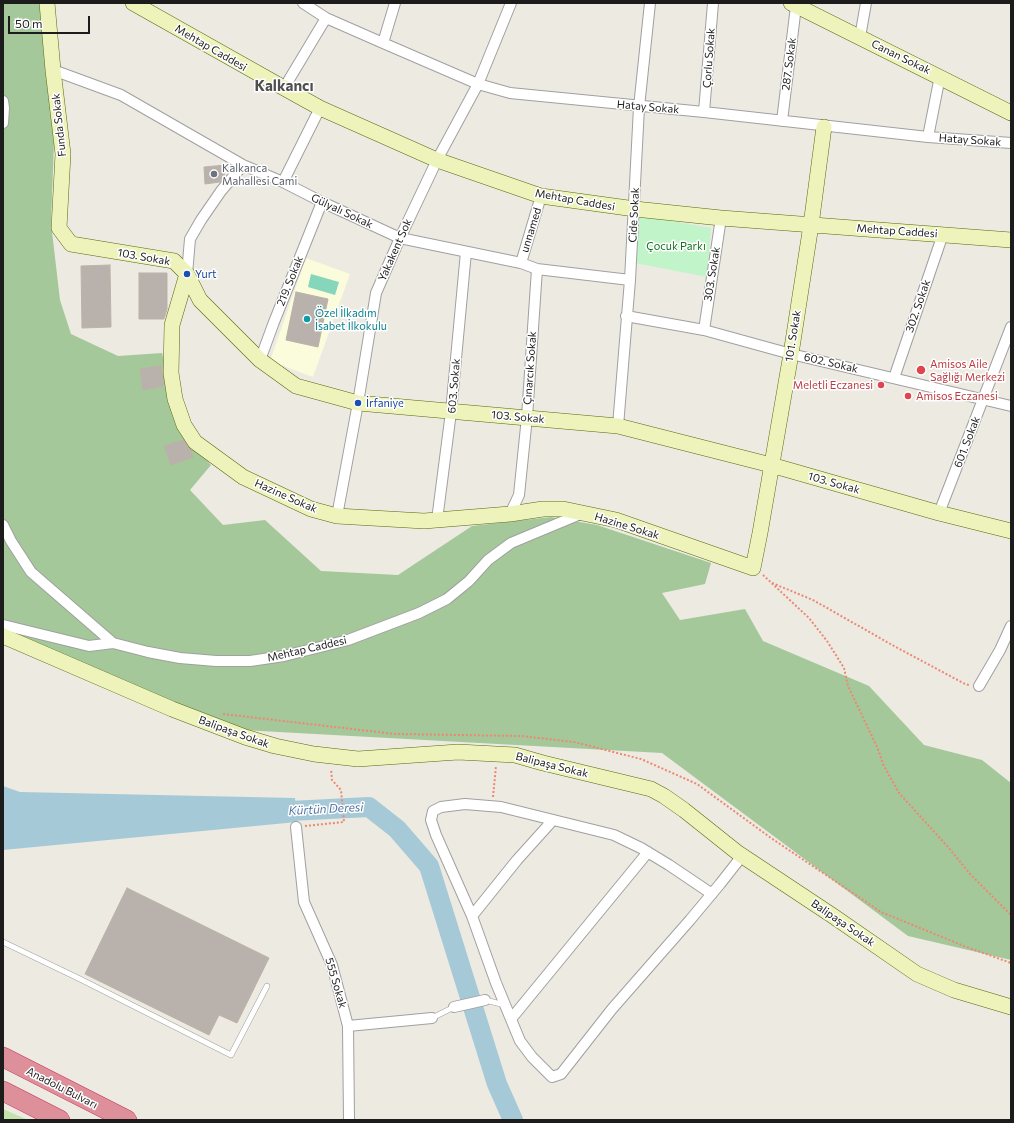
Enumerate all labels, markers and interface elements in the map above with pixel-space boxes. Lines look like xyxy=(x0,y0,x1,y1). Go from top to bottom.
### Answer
scale bar xyxy=(10,8,92,34)
text: 50 m xyxy=(15,16,43,30)
street label: Mehtap Caddesi xyxy=(173,22,249,74)
street label: Çorlu Sokak xyxy=(700,27,718,89)
street label: 287. Sokak xyxy=(779,37,799,91)
street label: Canan Sokak xyxy=(869,37,933,77)
district label: Kalkancı xyxy=(254,77,314,95)
street label: Funda Sokak xyxy=(49,93,69,157)
street label: Hatay Sokak xyxy=(616,98,680,116)
street label: Hatay Sokak xyxy=(938,131,1002,149)
place label: Kalkanca Mahallesi Cami xyxy=(222,161,297,187)
marker: Kalkanca Mahallesi Cami xyxy=(209,169,219,179)
street label: Mehtap Caddesi xyxy=(534,186,616,214)
street label: Cide Sokak xyxy=(626,187,642,243)
street label: Gülyalı Sokak xyxy=(309,191,375,231)
street label: unnamed xyxy=(518,206,544,254)
street label: Yakakent Sok xyxy=(375,217,415,283)
street label: Mehtap Caddesi xyxy=(856,222,938,240)
park label: Çocuk Parkı xyxy=(646,239,706,253)
street label: 103. Sokak xyxy=(117,246,171,268)
street label: 303. Sokak xyxy=(701,246,723,302)
street label: 219. Sokak xyxy=(274,254,306,308)
place label: Yurt xyxy=(195,267,217,281)
marker: Yurt xyxy=(182,269,192,279)
street label: 302. Sokak xyxy=(903,278,933,334)
place label: Özel İlkadım İsabet İlkokulu xyxy=(315,306,387,332)
street label: 101. Sokak xyxy=(782,309,804,363)
marker: Özel İlkadım İsabet İlkokulu xyxy=(302,314,312,324)
street label: Çınarcık Sokak xyxy=(521,331,539,405)
street label: 602. Sokak xyxy=(803,350,859,376)
place label: Amisos Aile Sağlığı Merkezi xyxy=(930,357,1005,383)
street label: 603. Sokak xyxy=(445,358,463,414)
marker: Amisos Aile Sağlığı Merkezi xyxy=(915,364,927,376)
place label: Meletli Eczanesi xyxy=(793,378,873,392)
marker: Meletli Eczanesi xyxy=(876,380,886,390)
place label: Amisos Eczanesi xyxy=(916,389,998,403)
marker: Amisos Eczanesi xyxy=(903,391,913,401)
place label: İrfaniye xyxy=(366,396,404,410)
marker: İrfaniye xyxy=(353,398,363,408)
street label: 103. Sokak xyxy=(491,408,545,426)
street label: 601. Sokak xyxy=(951,414,983,470)
street label: 103. Sokak xyxy=(807,469,861,497)
street label: Hazine Sokak xyxy=(253,476,319,516)
street label: Hazine Sokak xyxy=(593,510,661,542)
street label: Mehtap Caddesi xyxy=(266,633,348,665)
street label: Balipaşa Sokak xyxy=(197,713,271,751)
street label: Balipaşa Sokak xyxy=(514,750,590,780)
water label: Kürtün Deresi xyxy=(288,800,364,818)
street label: Balipaşa Sokak xyxy=(809,897,877,949)
street label: 555 Sokak xyxy=(323,956,349,1010)
street label: Anadolu Bulvarı xyxy=(24,1064,100,1112)

